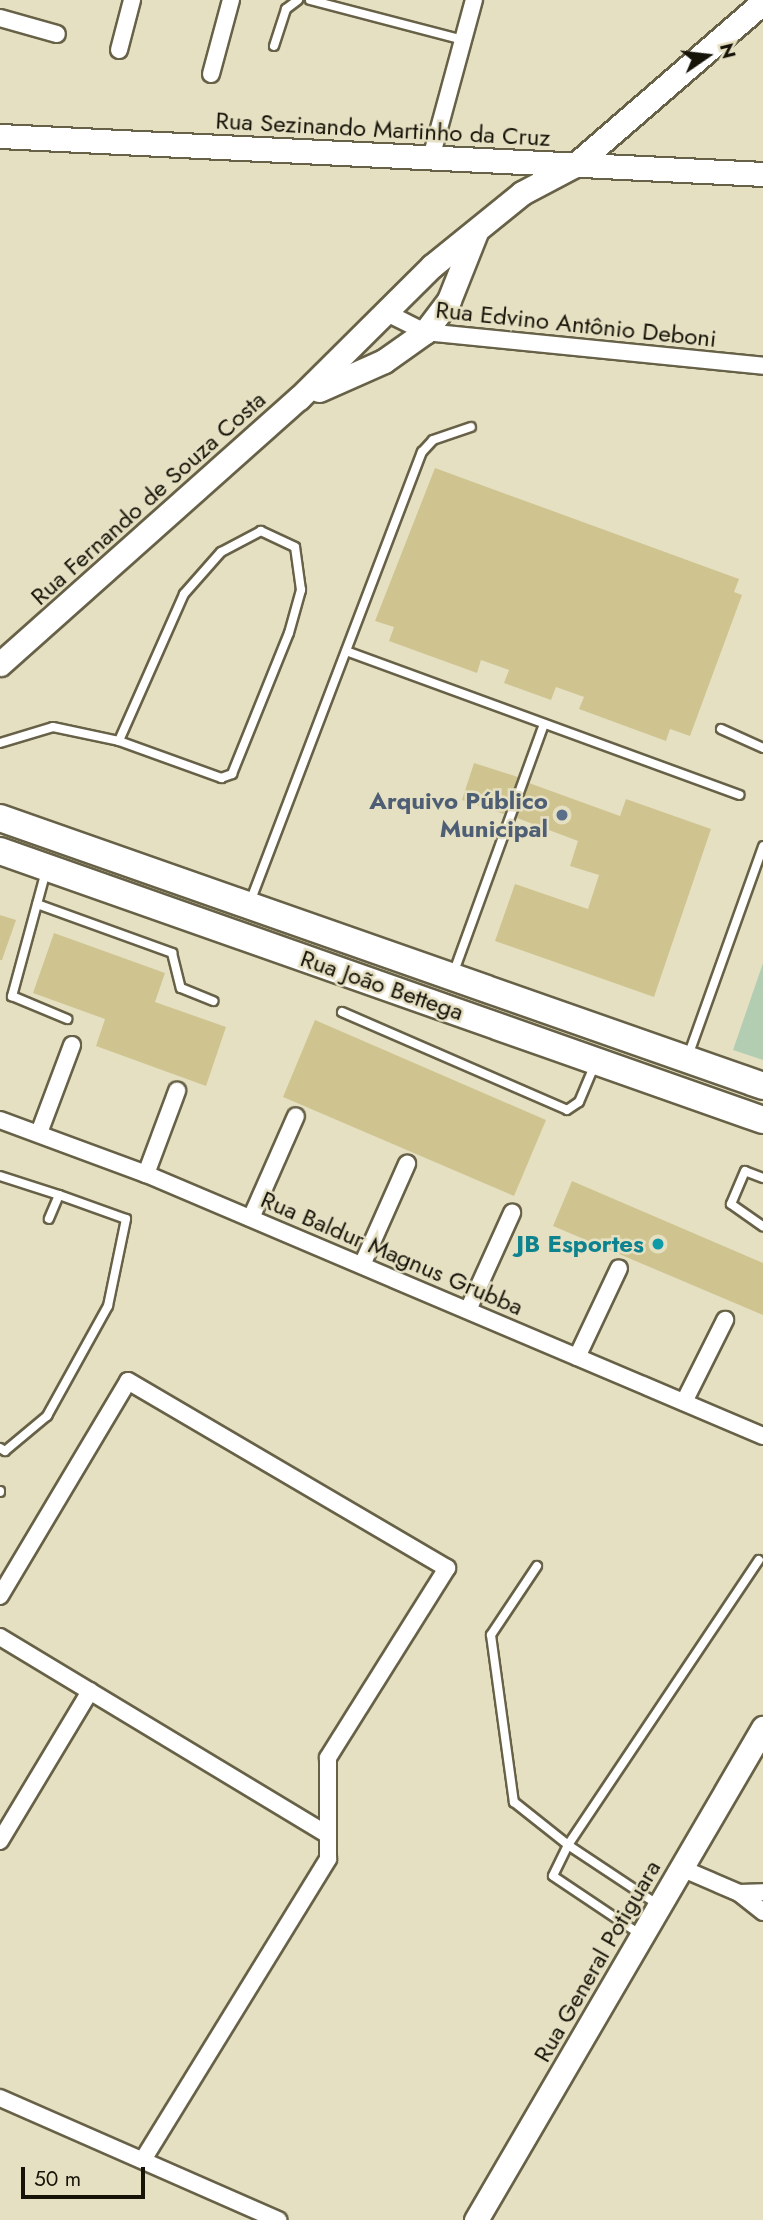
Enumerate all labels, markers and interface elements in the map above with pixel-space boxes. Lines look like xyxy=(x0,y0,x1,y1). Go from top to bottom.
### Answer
north arrow xyxy=(672,21,742,91)
text: N xyxy=(713,40,743,61)
street label: Rua Sezinando Martinho da Cruz xyxy=(215,106,551,152)
street label: Rua Edvino Antônio Deboni xyxy=(434,295,718,353)
street label: Rua Fernando de Souza Costa xyxy=(25,385,271,611)
place label: Arquivo Público Municipal xyxy=(369,787,548,843)
marker: Arquivo Público Municipal xyxy=(554,807,570,823)
street label: Rua João Bettega xyxy=(297,944,467,1026)
street label: Rua Baldur Magnus Grubba xyxy=(257,1185,527,1321)
place label: JB Esportes xyxy=(516,1230,644,1258)
marker: JB Esportes xyxy=(650,1236,666,1252)
street label: Rua General Potiguara xyxy=(527,1855,667,2067)
scale bar xyxy=(24,2154,149,2198)
text: 50 m xyxy=(34,2164,81,2194)

